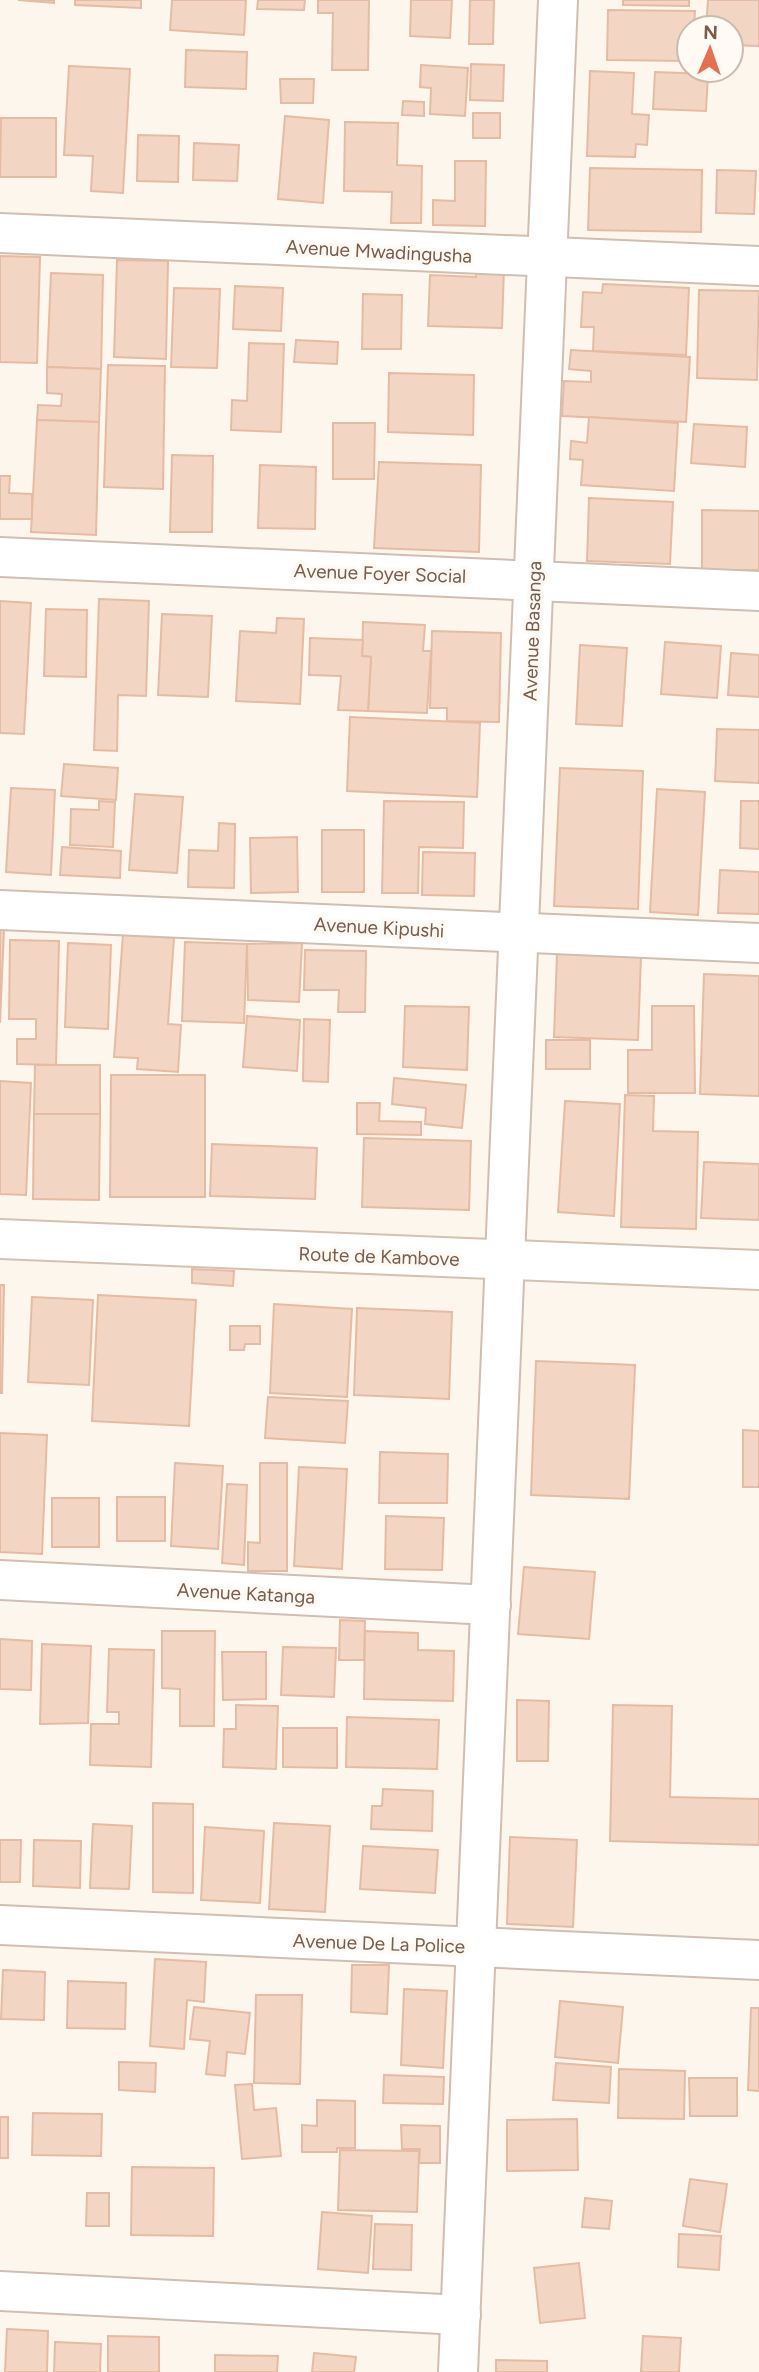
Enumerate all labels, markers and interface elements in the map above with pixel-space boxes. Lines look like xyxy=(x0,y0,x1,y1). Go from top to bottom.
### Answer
north arrow xyxy=(675,14,745,84)
text: N xyxy=(703,21,718,44)
street label: Avenue Mwadingusha xyxy=(285,235,473,268)
street label: Avenue Foyer Social xyxy=(293,559,467,588)
street label: Avenue Basanga xyxy=(519,561,546,701)
street label: Avenue Kipushi xyxy=(313,913,445,942)
street label: Route de Kambove xyxy=(298,1242,460,1271)
street label: Avenue Katanga xyxy=(176,1578,316,1609)
street label: Avenue De La Police xyxy=(292,1929,466,1958)

